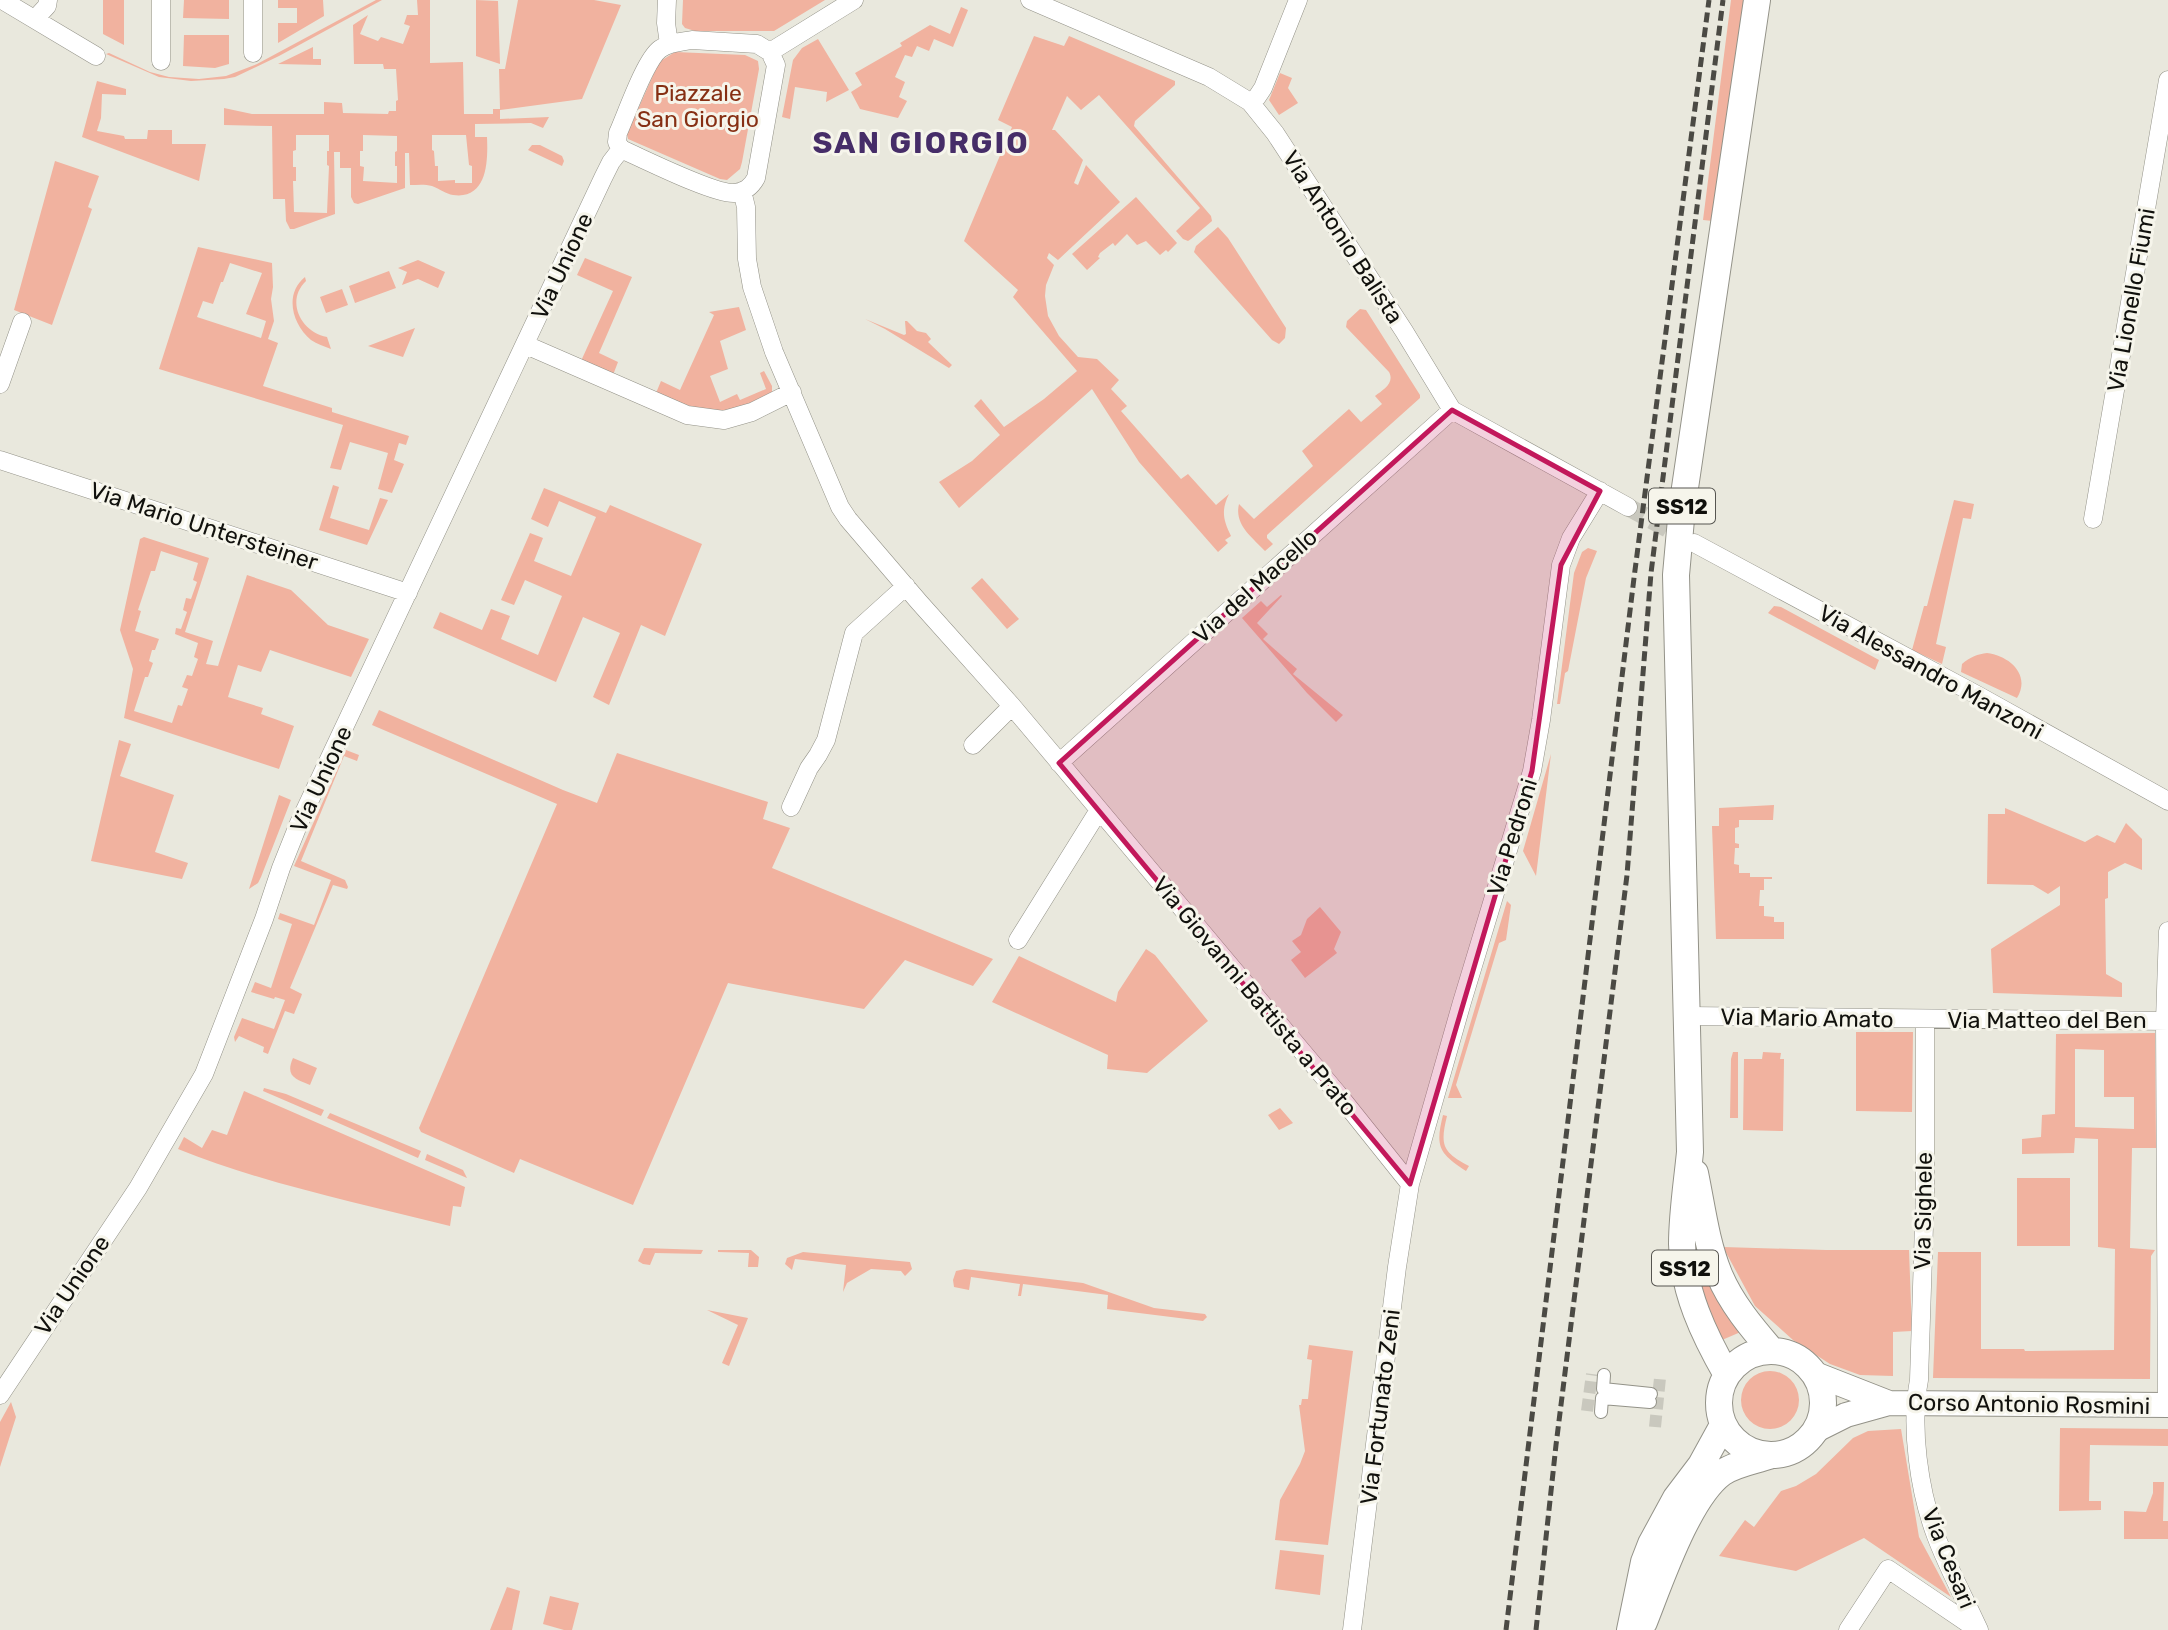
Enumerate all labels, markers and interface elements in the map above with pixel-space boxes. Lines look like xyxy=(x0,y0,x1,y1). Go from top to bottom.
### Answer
park label: Piazzale San Giorgio xyxy=(637,79,759,133)
district label: SAN GIORGIO xyxy=(813,125,1030,161)
street label: Via Antonio Balista xyxy=(1277,145,1409,329)
street label: Via Lionello Fiumi xyxy=(2101,206,2161,394)
street label: Via Unione xyxy=(525,208,599,324)
street label: Via Mario Untersteiner xyxy=(86,476,322,576)
road number: SS12 xyxy=(1649,489,1715,524)
street label: Via del Macello xyxy=(1187,523,1323,649)
street label: Via Alessandro Manzoni xyxy=(1814,599,2048,745)
street label: Via Unione xyxy=(284,721,358,837)
street label: Via Pedroni xyxy=(1481,775,1543,899)
street label: Via Giovanni Battista a Prato xyxy=(1147,871,1363,1121)
street label: Via Mario Amato xyxy=(1720,1002,1894,1034)
street label: Via Matteo del Ben xyxy=(1947,1006,2147,1034)
street label: Via Sighele xyxy=(1908,1152,1938,1270)
street label: Via Unione xyxy=(28,1230,116,1340)
road number: SS12 xyxy=(1652,1250,1718,1286)
street label: Via Fortunato Zeni xyxy=(1354,1308,1406,1506)
street label: Corso Antonio Rosmini xyxy=(1908,1388,2150,1420)
street label: Via Cesari xyxy=(1916,1504,1982,1612)

